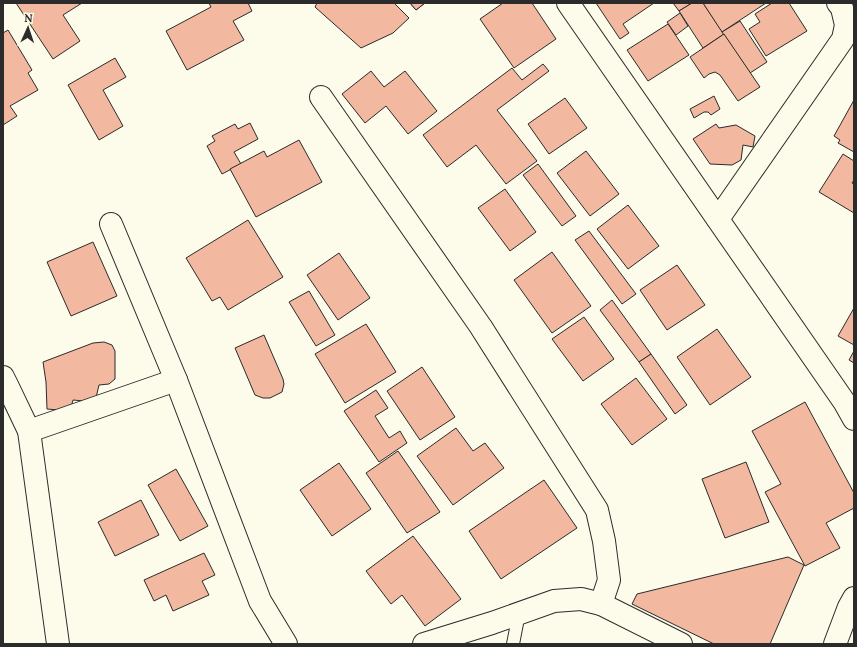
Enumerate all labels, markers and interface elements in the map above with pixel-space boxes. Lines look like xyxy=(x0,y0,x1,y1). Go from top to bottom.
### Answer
north arrow xyxy=(8,8,48,48)
text: N xyxy=(24,11,34,25)

